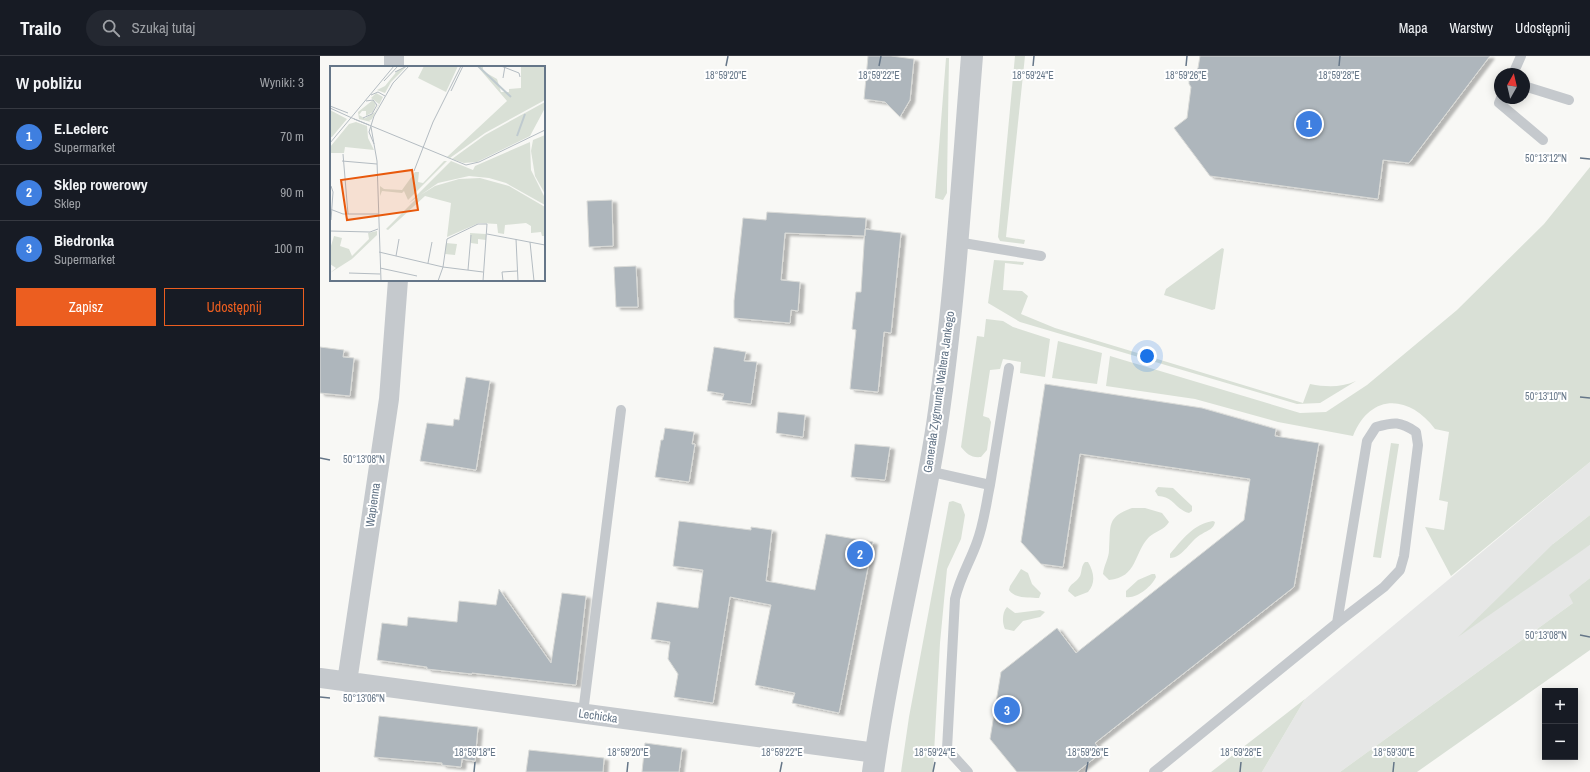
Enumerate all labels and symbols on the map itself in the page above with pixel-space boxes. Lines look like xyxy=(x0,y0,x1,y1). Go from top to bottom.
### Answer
inset map xyxy=(330,66,545,281)
north arrow xyxy=(1494,68,1530,104)
text: 18°59'20"E xyxy=(705,69,747,82)
text: 18°59'22"E xyxy=(858,69,900,82)
text: 18°59'24"E xyxy=(1012,69,1054,82)
text: 18°59'26"E xyxy=(1165,69,1207,82)
text: 18°59'28"E xyxy=(1318,69,1360,82)
pin: 1 xyxy=(1296,109,1322,139)
text: 50°13'12"N xyxy=(1525,152,1567,165)
street label: Generała Zygmunta Waltera Jankego xyxy=(920,310,958,474)
your location xyxy=(1137,346,1157,366)
text: 50°13'10"N xyxy=(1525,390,1567,403)
text: 50°13'08"N xyxy=(343,453,385,466)
street label: Wapienna xyxy=(362,481,384,528)
pin: 2 xyxy=(847,539,873,569)
text: 50°13'08"N xyxy=(1525,629,1567,642)
text: 50°13'06"N xyxy=(343,692,385,705)
pin: 3 xyxy=(994,695,1020,725)
street label: Lechicka xyxy=(577,705,619,727)
text: 18°59'18"E xyxy=(454,746,496,759)
text: 18°59'20"E xyxy=(607,746,649,759)
text: 18°59'22"E xyxy=(761,746,803,759)
text: 18°59'24"E xyxy=(914,746,956,759)
text: 18°59'26"E xyxy=(1067,746,1109,759)
text: 18°59'28"E xyxy=(1220,746,1262,759)
text: 18°59'30"E xyxy=(1373,746,1415,759)

